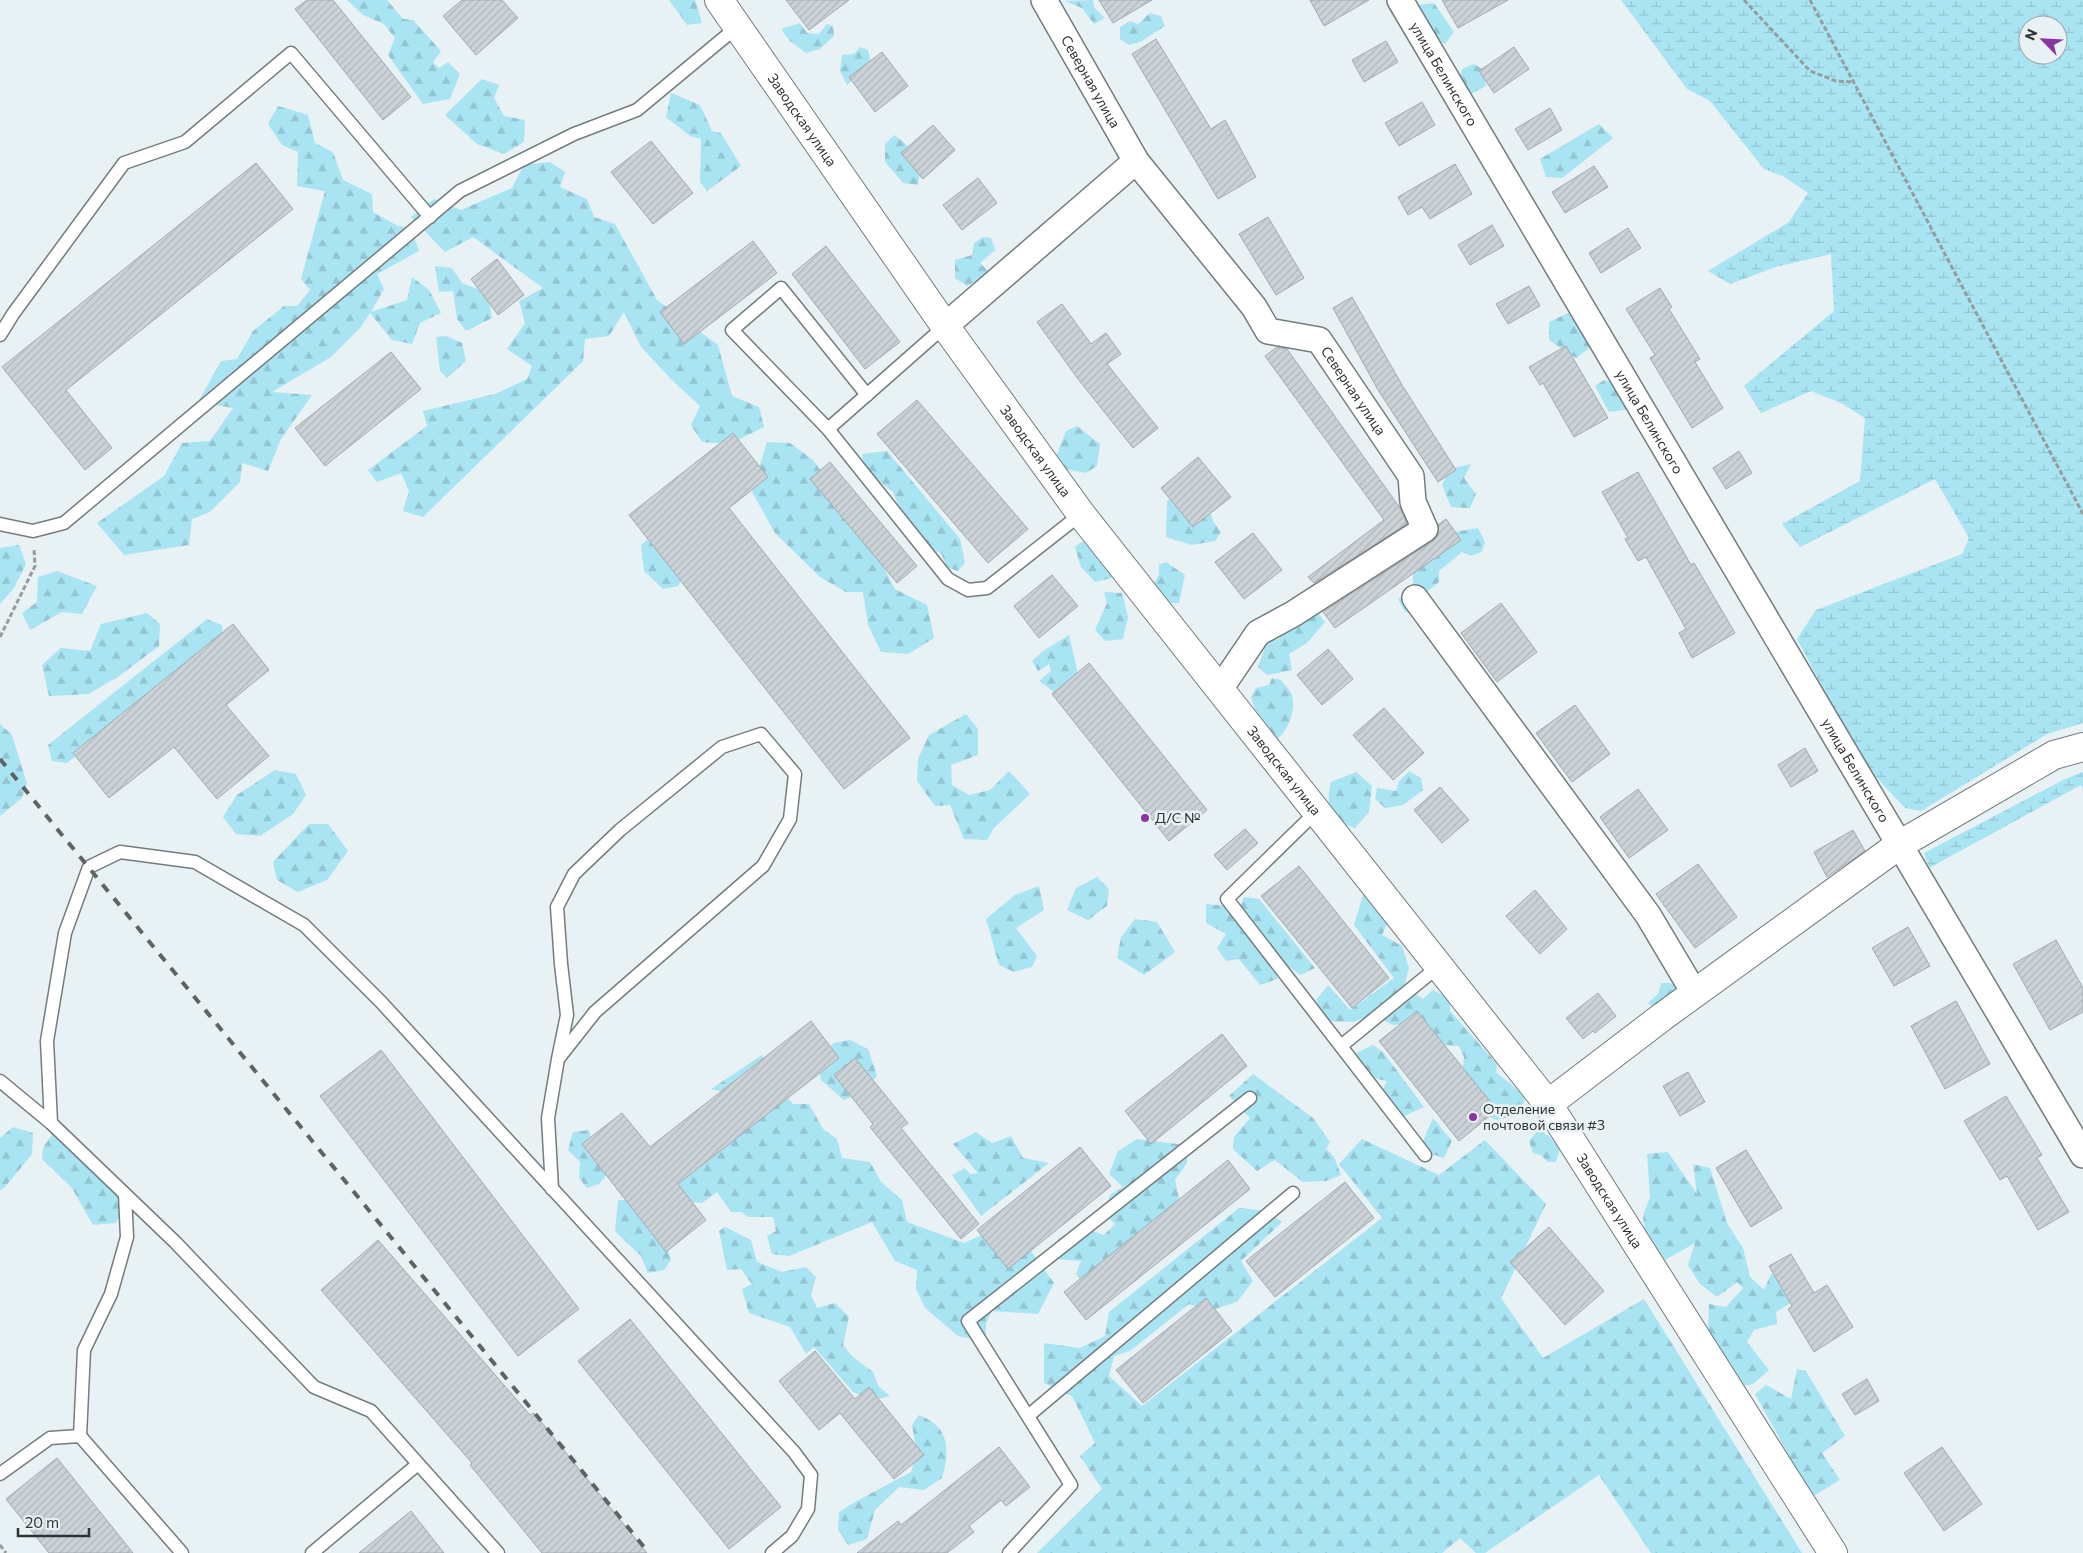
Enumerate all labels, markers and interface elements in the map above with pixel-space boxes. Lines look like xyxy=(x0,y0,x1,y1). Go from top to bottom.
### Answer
north arrow xyxy=(2018,15,2068,65)
street label: улица Белинского xyxy=(1407,19,1482,129)
text: N xyxy=(2021,26,2041,43)
street label: Северная улица xyxy=(1058,32,1124,131)
street label: Заводская улица xyxy=(764,70,841,169)
street label: Северная улица xyxy=(1318,343,1390,438)
street label: улица Белинского xyxy=(1612,366,1687,477)
street label: Заводская улица xyxy=(997,401,1075,500)
street label: улица Белинского xyxy=(1819,715,1893,825)
street label: Заводская улица xyxy=(1244,722,1325,818)
place label: Д/С № xyxy=(1155,809,1201,826)
marker: Д/С № xyxy=(1139,812,1151,824)
place label: Отделение почтовой связи #3 xyxy=(1483,1100,1605,1133)
marker: Отделение почтовой связи #3 xyxy=(1467,1111,1479,1123)
street label: Заводская улица xyxy=(1574,1150,1646,1251)
scale bar xyxy=(18,1506,89,1538)
text: 20 m xyxy=(25,1513,59,1531)

